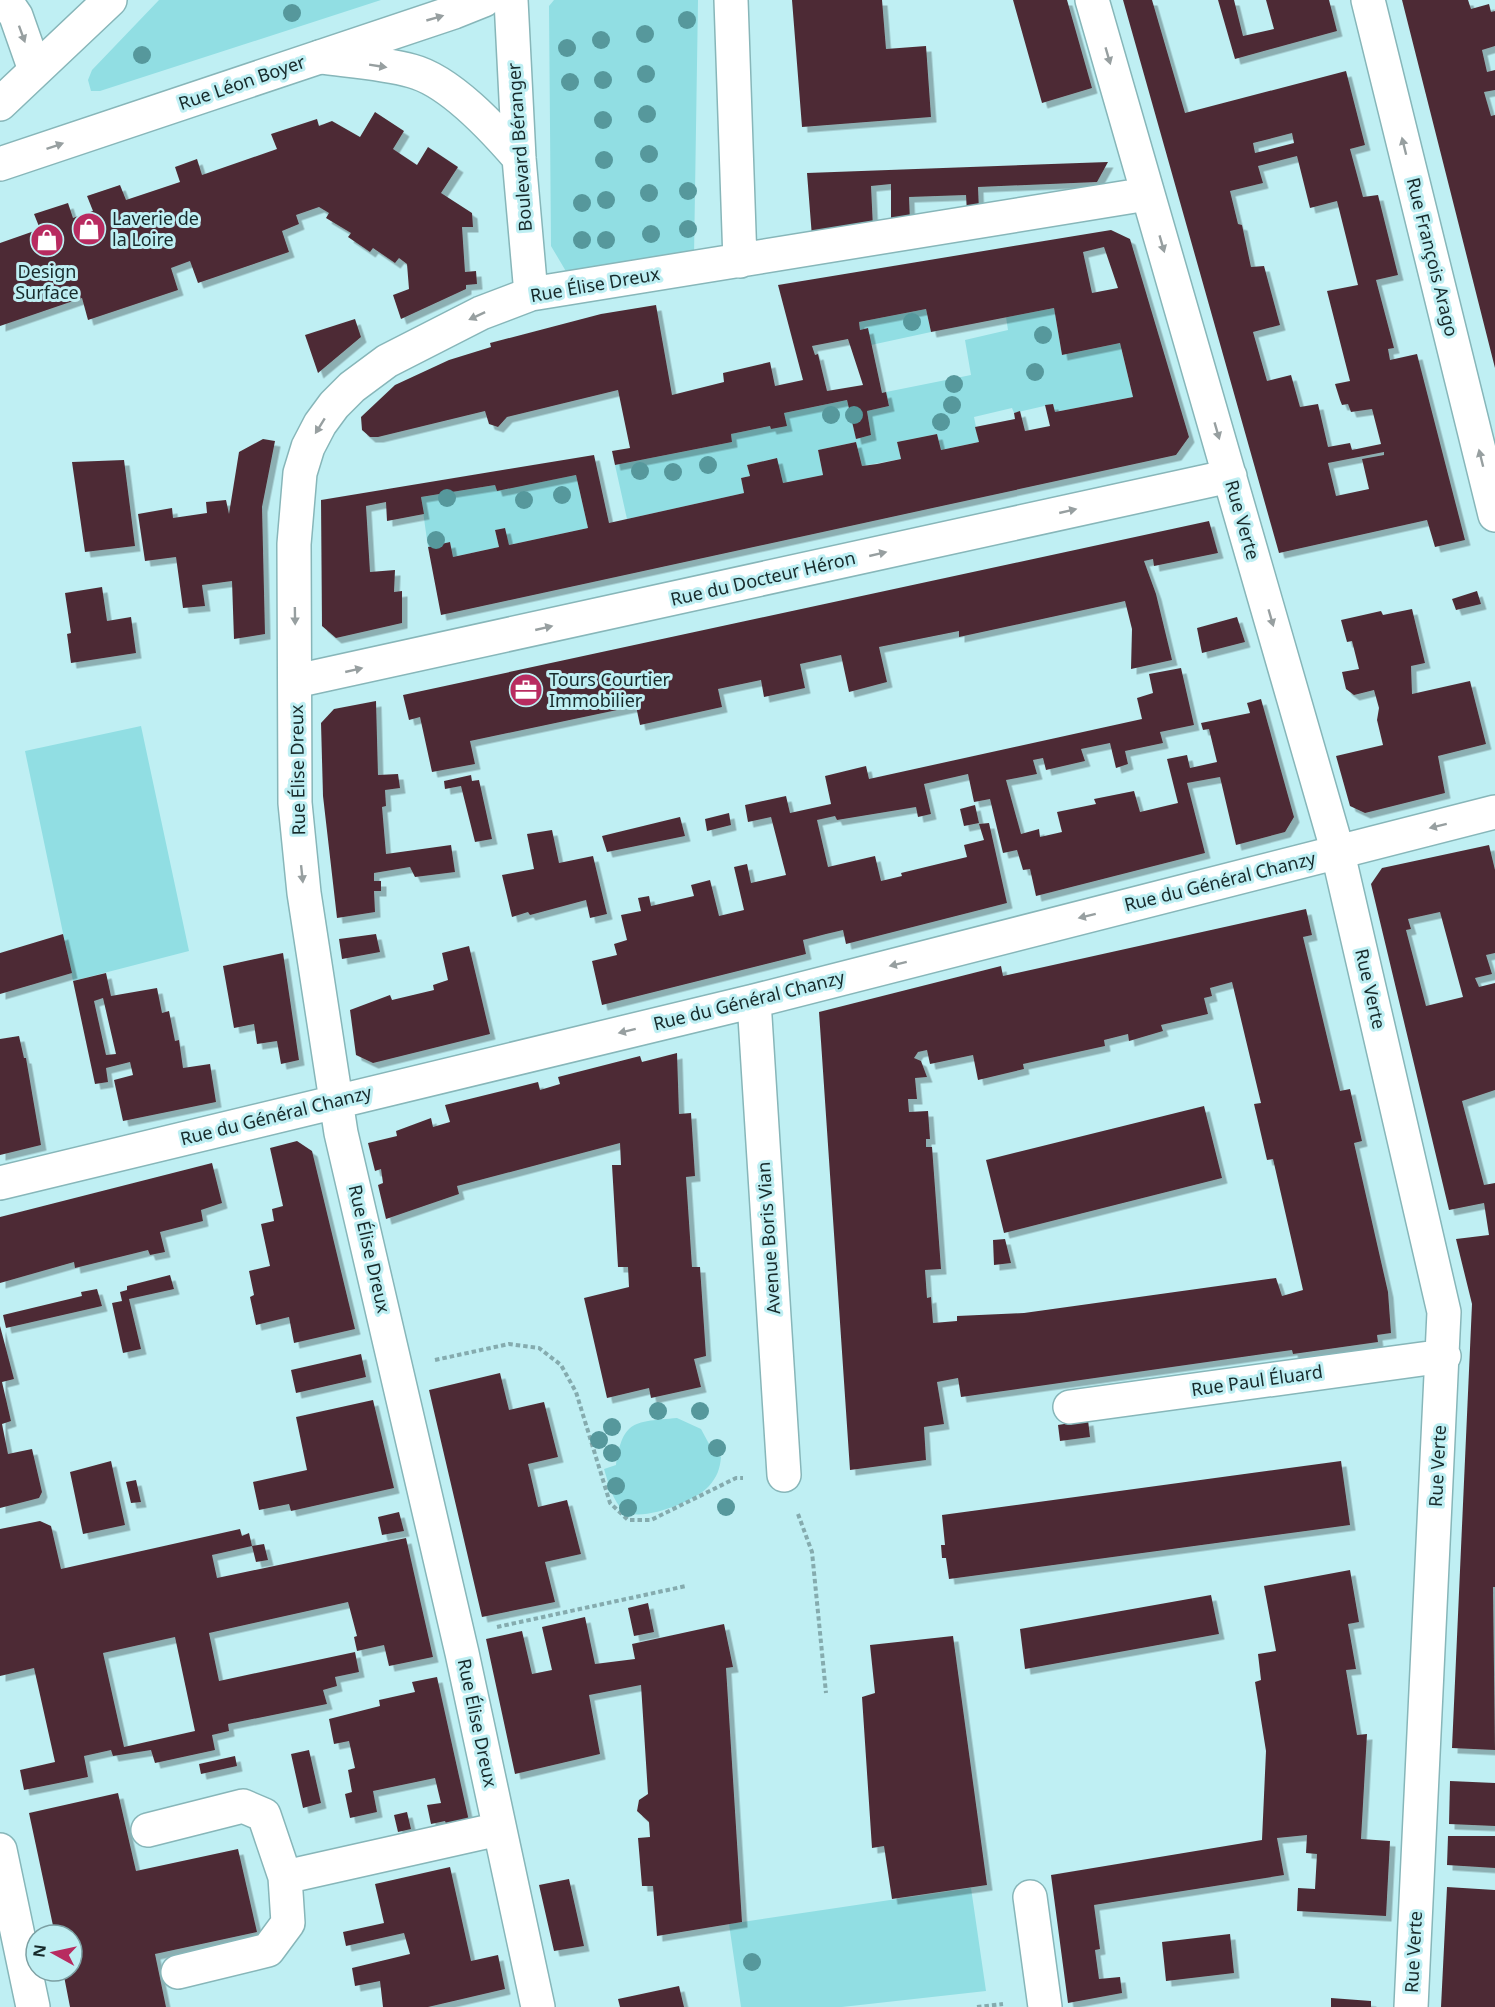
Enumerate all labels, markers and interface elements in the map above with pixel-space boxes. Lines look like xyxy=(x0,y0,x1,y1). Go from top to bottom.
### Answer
one-way arrow xyxy=(426,13,444,22)
one-way arrow xyxy=(18,25,28,43)
one-way arrow xyxy=(1104,47,1113,65)
street label: Rue Léon Boyer xyxy=(175,49,309,115)
one-way arrow xyxy=(368,61,387,70)
street label: Boulevard Béranger xyxy=(501,61,537,232)
one-way arrow xyxy=(1399,137,1409,155)
one-way arrow xyxy=(46,140,64,150)
street label: Rue François Arago xyxy=(1402,175,1464,339)
place label: Laverie de la Loire xyxy=(112,206,199,251)
shop icon: Laverie de la Loire xyxy=(71,211,107,247)
shop icon: Design Surface xyxy=(29,222,65,258)
one-way arrow xyxy=(1158,235,1167,253)
place label: Design Surface xyxy=(15,259,79,304)
street label: Rue Élise Dreux xyxy=(528,261,662,307)
one-way arrow xyxy=(468,310,486,320)
one-way arrow xyxy=(314,418,325,434)
one-way arrow xyxy=(1212,422,1222,440)
one-way arrow xyxy=(1476,449,1485,467)
street label: Rue Verte xyxy=(1220,477,1266,562)
one-way arrow xyxy=(1059,506,1078,516)
street label: Rue du Docteur Héron xyxy=(668,545,858,611)
one-way arrow xyxy=(869,548,887,558)
one-way arrow xyxy=(290,607,300,626)
one-way arrow xyxy=(1266,609,1276,627)
one-way arrow xyxy=(535,622,553,632)
one-way arrow xyxy=(345,664,363,674)
place label: Tours Courtier Immobilier xyxy=(549,667,671,712)
office icon: Tours Courtier Immobilier xyxy=(508,672,544,708)
street label: Rue Élise Dreux xyxy=(284,704,310,836)
one-way arrow xyxy=(1429,822,1447,831)
street label: Rue du Général Chanzy xyxy=(1122,845,1319,916)
one-way arrow xyxy=(298,864,307,883)
one-way arrow xyxy=(1077,912,1096,922)
street label: Rue Verte xyxy=(1350,946,1392,1031)
one-way arrow xyxy=(889,960,907,970)
street label: Rue du Général Chanzy xyxy=(651,964,848,1035)
one-way arrow xyxy=(618,1027,636,1037)
street label: Rue du Général Chanzy xyxy=(178,1079,375,1150)
street label: Avenue Boris Vian xyxy=(751,1161,785,1315)
street label: Rue Élise Dreux xyxy=(344,1182,396,1316)
street label: Rue Paul Éluard xyxy=(1190,1359,1324,1401)
street label: Rue Verte xyxy=(1423,1424,1451,1507)
street label: Rue Élise Dreux xyxy=(453,1656,503,1790)
street label: Rue Verte xyxy=(1399,1910,1427,1993)
north arrow xyxy=(24,1923,84,1983)
text: N xyxy=(27,1943,51,1959)

